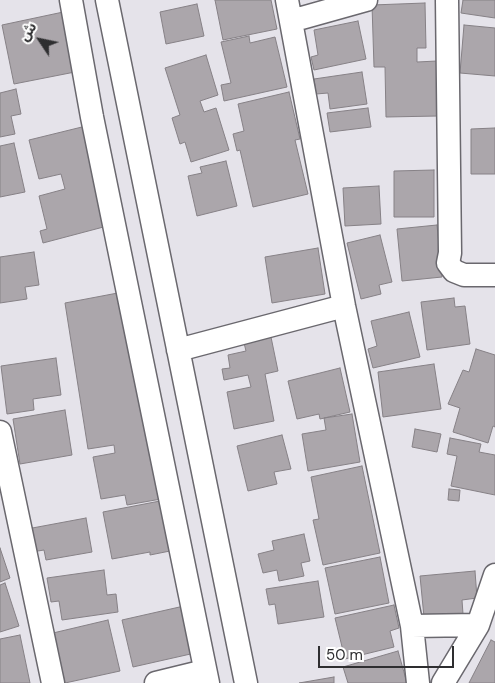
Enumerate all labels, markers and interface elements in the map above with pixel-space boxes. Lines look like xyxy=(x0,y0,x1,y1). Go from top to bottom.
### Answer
north arrow xyxy=(15,15,65,65)
text: ش xyxy=(15,19,40,45)
scale bar xyxy=(320,636,456,668)
text: 50 m xyxy=(326,645,363,665)

